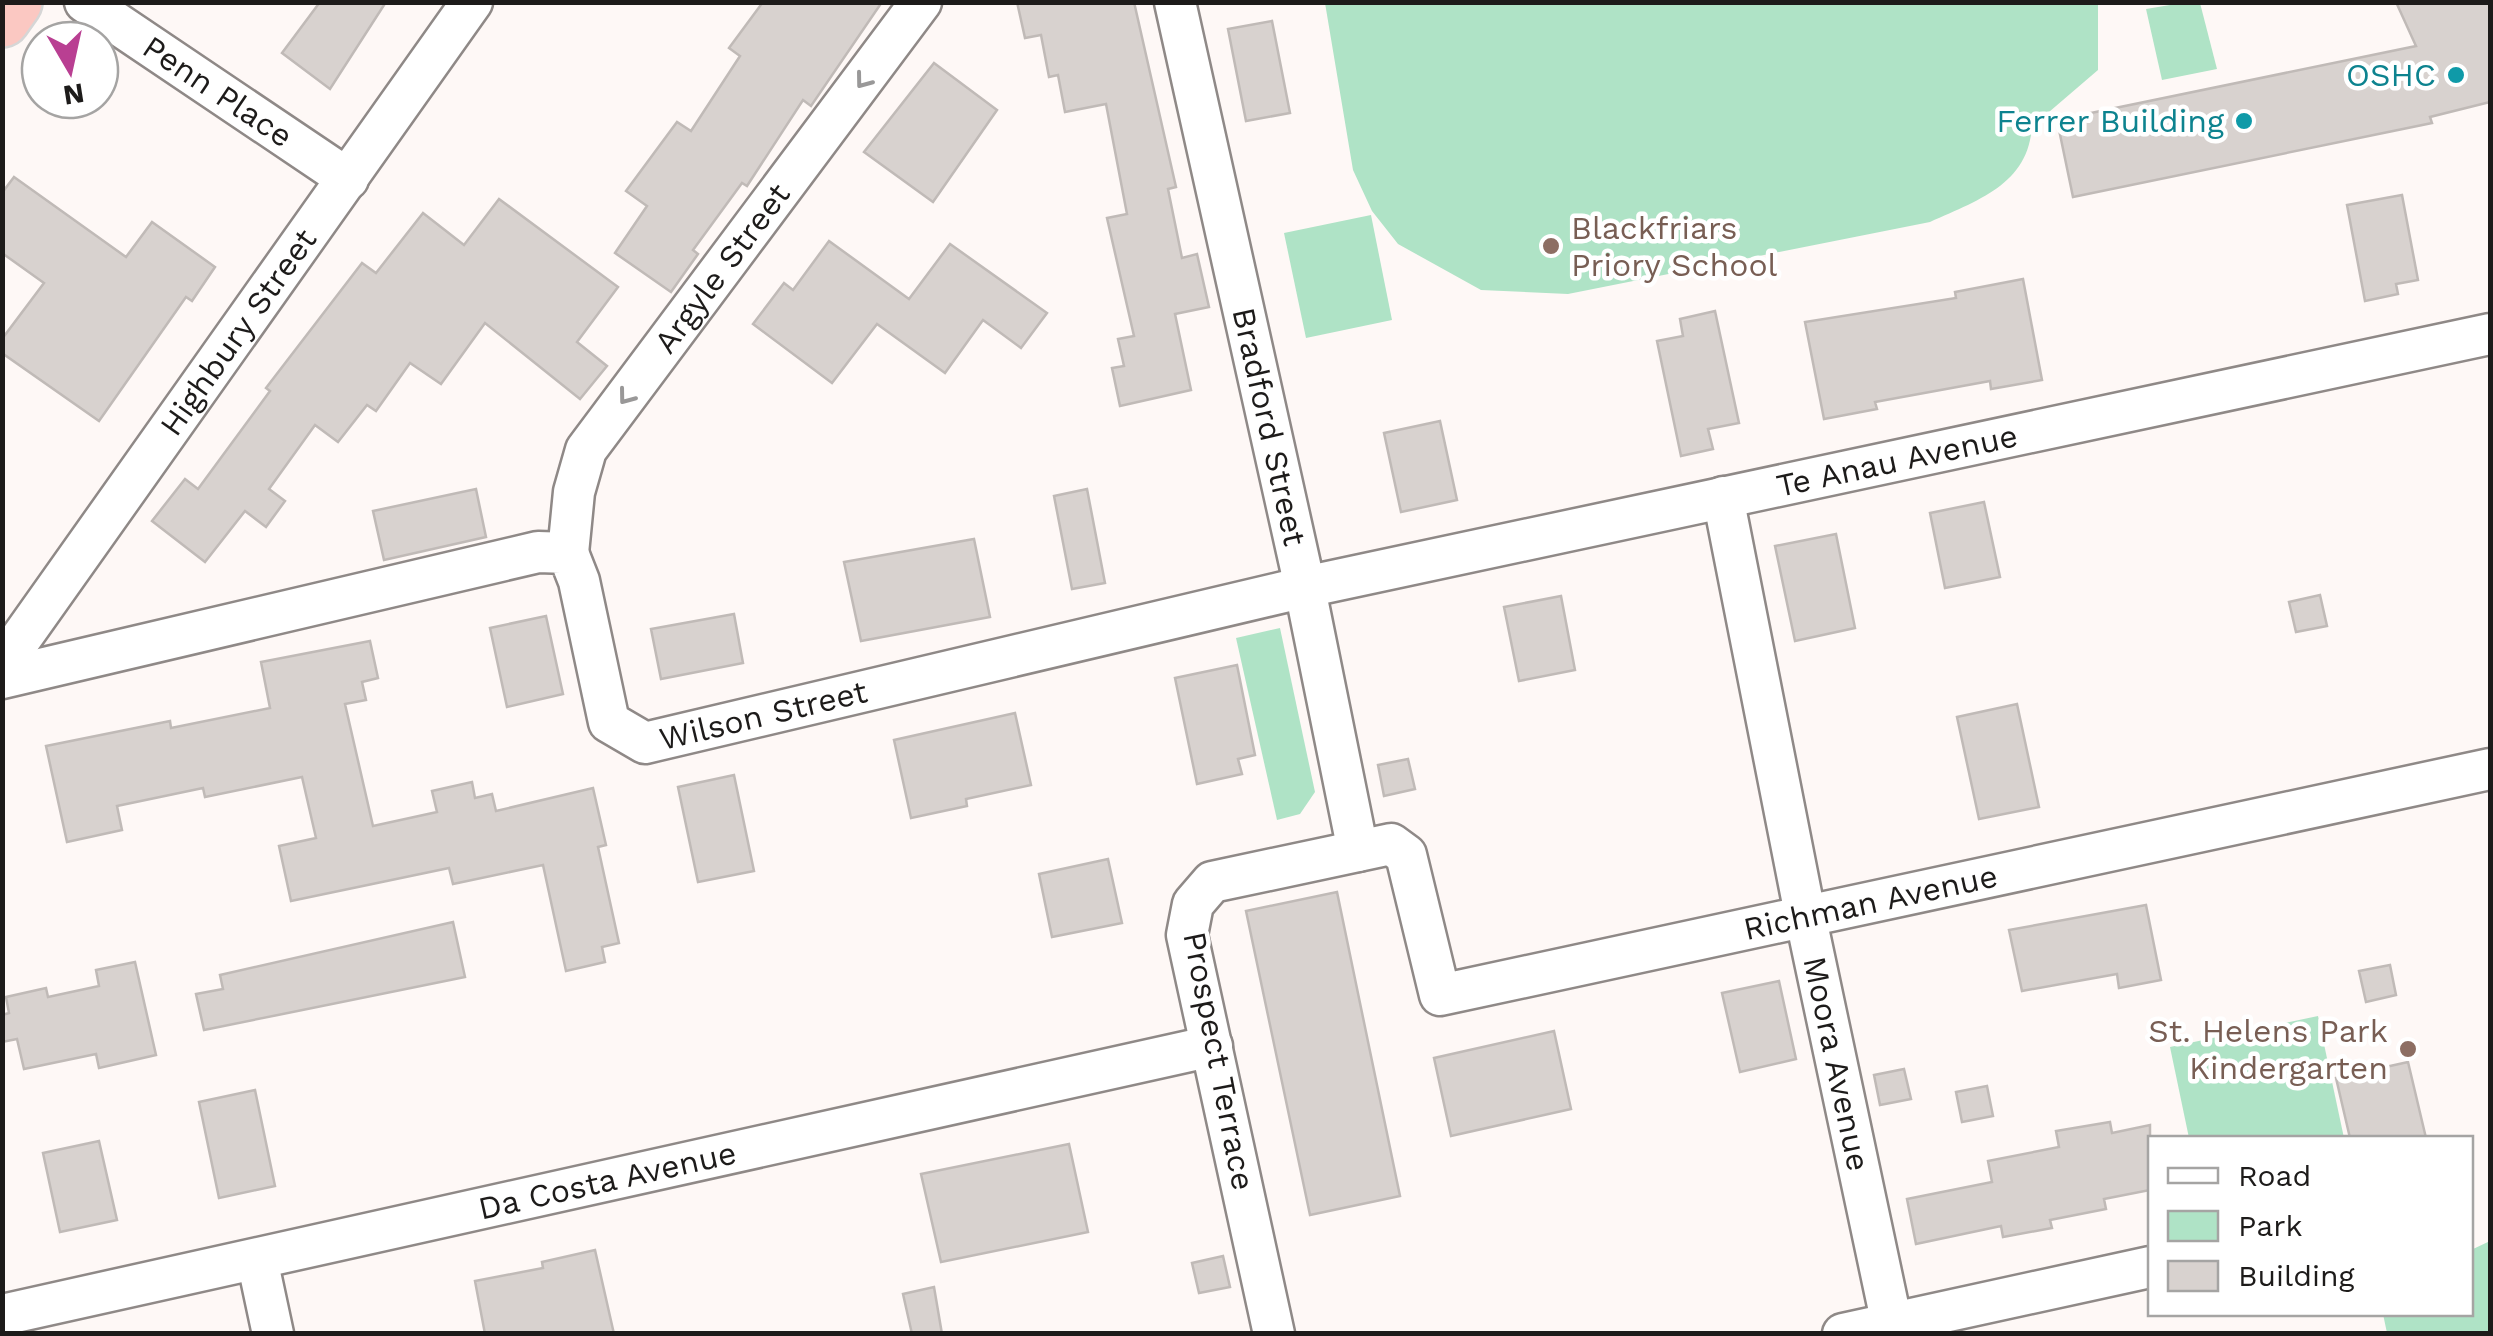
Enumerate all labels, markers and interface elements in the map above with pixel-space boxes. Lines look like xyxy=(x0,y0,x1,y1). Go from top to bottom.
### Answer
north arrow xyxy=(20,20,120,120)
street label: Penn Place xyxy=(136,28,300,155)
place label: OSHC xyxy=(2346,56,2436,94)
marker: OSHC xyxy=(2445,64,2467,86)
one-way arrow xyxy=(857,69,874,87)
text: N xyxy=(61,76,87,112)
place label: Ferrer Building xyxy=(1996,102,2225,140)
marker: Ferrer Building xyxy=(2233,110,2255,132)
street label: Argyle Street xyxy=(646,176,798,361)
place label: Blackfriars Priory School xyxy=(1571,209,1778,284)
street label: Highbury Street xyxy=(152,221,324,443)
marker: Blackfriars Priory School xyxy=(1540,235,1562,257)
street label: Bradford Street xyxy=(1224,304,1314,549)
one-way arrow xyxy=(620,386,637,404)
street label: Te Anau Avenue xyxy=(1773,416,2021,505)
street label: Wilson Street xyxy=(656,672,871,758)
street label: Richman Avenue xyxy=(1740,857,2001,948)
street label: Prospect Terrace xyxy=(1175,929,1263,1193)
street label: Moora Avenue xyxy=(1795,953,1878,1174)
place label: St. Helens Park Kindergarten xyxy=(2148,1012,2388,1087)
marker: St. Helens Park Kindergarten xyxy=(2397,1038,2419,1060)
street label: Da Costa Avenue xyxy=(475,1133,740,1228)
legend xyxy=(2148,1136,2473,1316)
text: Road xyxy=(2238,1158,2311,1193)
text: Park xyxy=(2238,1208,2303,1243)
text: Building xyxy=(2238,1258,2355,1293)

